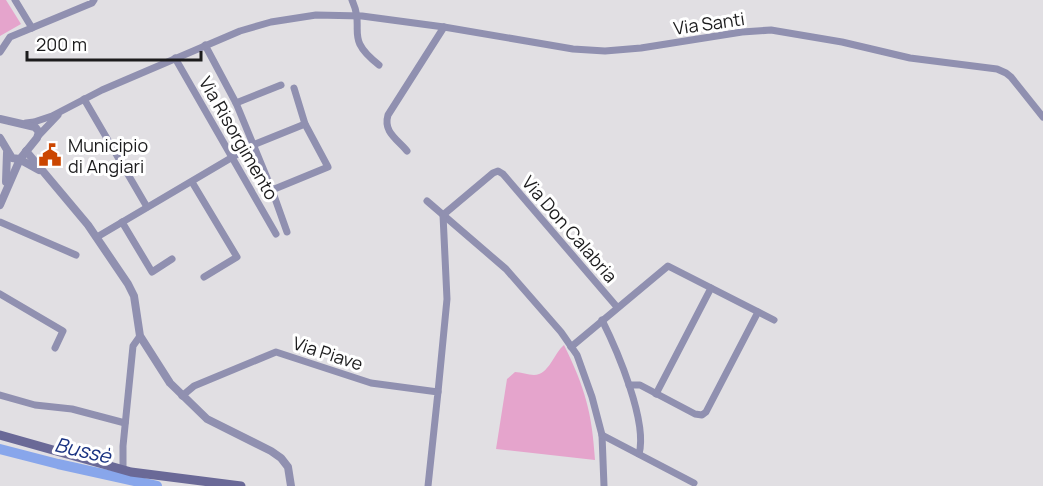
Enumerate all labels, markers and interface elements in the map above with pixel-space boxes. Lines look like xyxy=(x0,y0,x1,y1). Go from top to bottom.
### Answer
street label: Via Santi xyxy=(672,6,746,40)
scale bar xyxy=(27,24,201,62)
text: 200 m xyxy=(36,32,87,56)
street label: Via Risorgimento xyxy=(194,72,284,204)
place label: Municipio di Angiari xyxy=(68,133,148,178)
public building icon: Municipio di Angiari xyxy=(37,142,63,168)
street label: Via Don Calabria xyxy=(517,171,623,287)
street label: Via Piave xyxy=(290,330,366,376)
water label: Bussè xyxy=(52,430,115,470)

